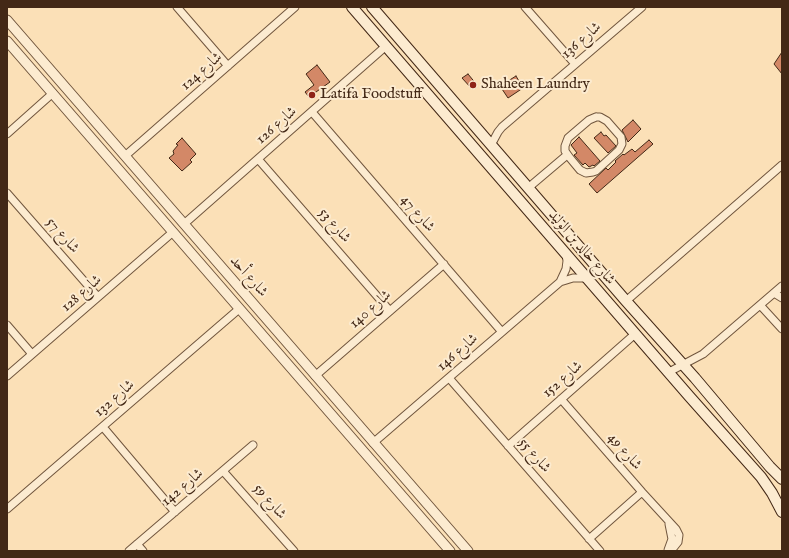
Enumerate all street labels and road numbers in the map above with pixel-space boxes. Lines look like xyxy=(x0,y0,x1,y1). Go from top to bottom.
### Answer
street label: شارع 136 xyxy=(558,19,606,63)
street label: شارع 124 xyxy=(177,49,227,95)
street label: شارع 126 xyxy=(253,103,301,149)
street label: شارع 47 xyxy=(396,192,438,236)
street label: شارع 53 xyxy=(314,205,354,247)
street label: شارع خالد بن الوليد xyxy=(544,207,618,289)
street label: شارع 57 xyxy=(42,214,82,258)
street label: شارع أحد xyxy=(225,253,271,301)
street label: شارع 128 xyxy=(58,272,106,316)
street label: شارع 140 xyxy=(346,287,396,333)
street label: شارع 146 xyxy=(434,330,482,376)
street label: شارع 152 xyxy=(539,358,587,402)
street label: شارع 132 xyxy=(91,377,139,421)
street label: شارع 49 xyxy=(603,430,645,474)
street label: شارع 55 xyxy=(514,435,554,477)
street label: شارع 142 xyxy=(158,465,208,511)
street label: شارع 59 xyxy=(249,481,289,523)

